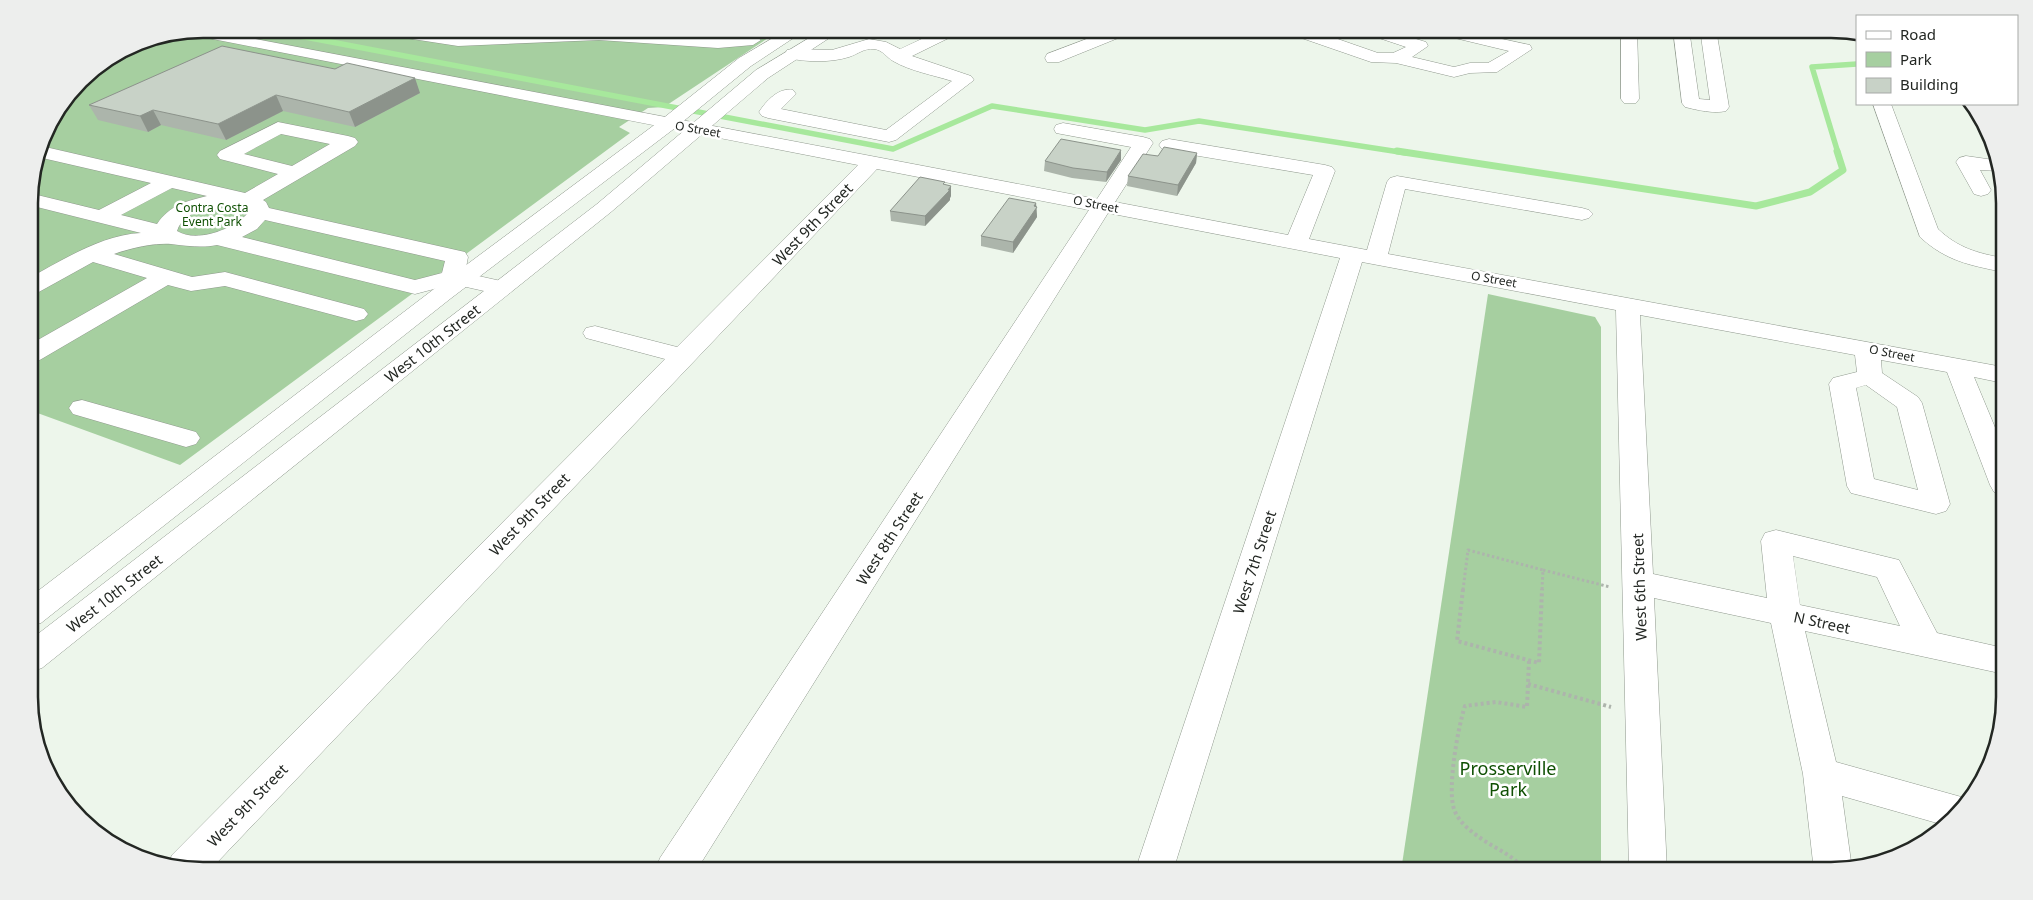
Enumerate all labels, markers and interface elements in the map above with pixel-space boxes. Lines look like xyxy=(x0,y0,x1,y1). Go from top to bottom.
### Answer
legend xyxy=(1856,15,2018,105)
text: Road xyxy=(1900,24,1936,44)
text: Park xyxy=(1900,49,1932,69)
text: Building xyxy=(1900,74,1958,94)
street label: O Street xyxy=(674,117,723,141)
street label: West 9th Street xyxy=(767,178,857,270)
street label: O Street xyxy=(1072,191,1121,217)
park label: Contra Costa Event Park xyxy=(176,199,248,230)
street label: O Street xyxy=(1470,267,1519,291)
street label: West 10th Street xyxy=(380,299,484,387)
street label: O Street xyxy=(1868,340,1917,366)
street label: West 9th Street xyxy=(484,468,574,560)
street label: West 8th Street xyxy=(851,487,927,589)
street label: West 7th Street xyxy=(1228,507,1280,616)
street label: West 6th Street xyxy=(1627,532,1651,641)
street label: West 10th Street xyxy=(62,549,166,637)
street label: N Street xyxy=(1792,606,1853,638)
park label: Prosserville Park xyxy=(1460,756,1556,801)
street label: West 9th Street xyxy=(202,759,292,851)

